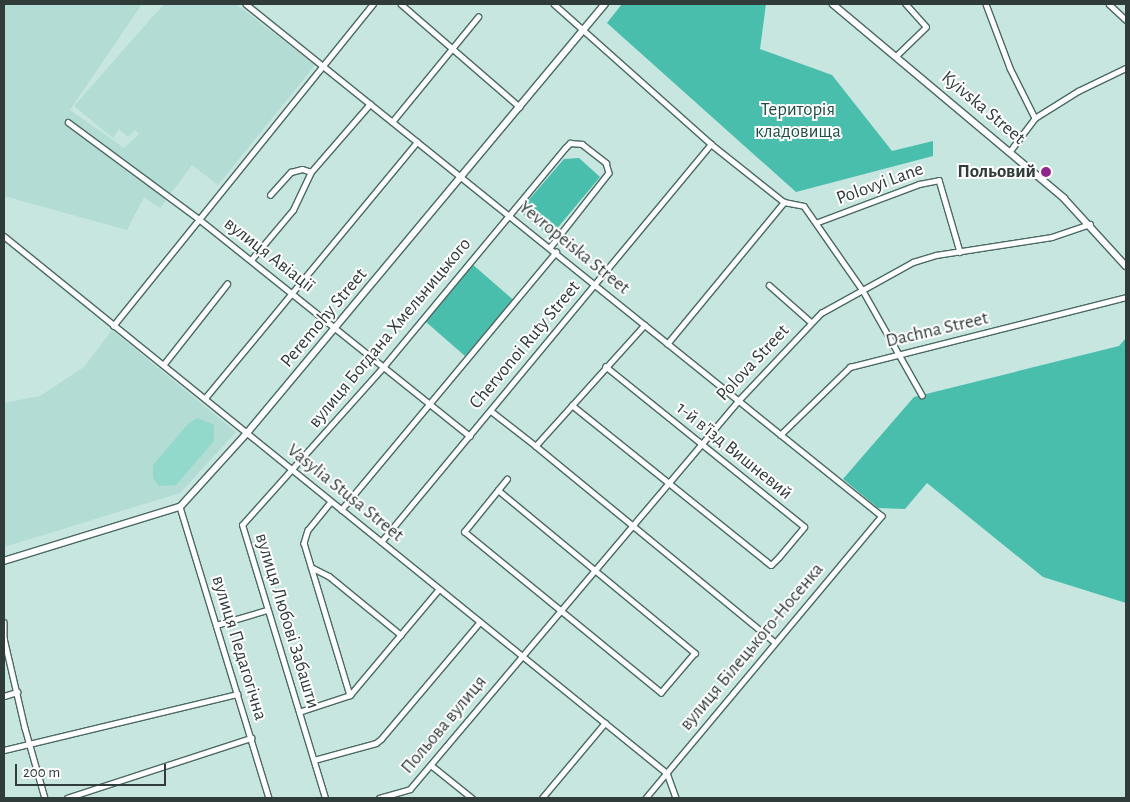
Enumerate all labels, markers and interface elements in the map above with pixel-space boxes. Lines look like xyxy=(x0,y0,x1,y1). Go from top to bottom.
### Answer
street label: Kyivska Street xyxy=(936,66,1030,150)
park label: Територія кладовища xyxy=(755,99,841,143)
street label: Polovyi Lane xyxy=(833,158,927,210)
place label: Польовий xyxy=(957,161,1036,183)
marker: Польовий xyxy=(1040,166,1052,178)
street label: Yevropeiska Street xyxy=(514,196,634,300)
street label: вулиця Авіації xyxy=(219,212,319,298)
street label: вулиця Богдана Хмельницького xyxy=(304,233,476,433)
street label: Peremohy Street xyxy=(276,264,372,372)
street label: Chervonoi Ruty Street xyxy=(465,276,585,414)
street label: Dachna Street xyxy=(884,307,990,353)
street label: Polova Street xyxy=(712,320,794,406)
street label: 1-й в'їзд Вишневий xyxy=(671,397,797,505)
street label: Vasylia Stusa Street xyxy=(282,439,408,547)
street label: вулиця Любові Забашти xyxy=(249,531,325,711)
street label: вулиця Білецького-Носенка xyxy=(675,559,829,735)
street label: вулиця Педагогічна xyxy=(206,573,272,723)
street label: Польова вулиця xyxy=(396,671,492,779)
scale bar xyxy=(18,754,169,786)
text: 200 m xyxy=(23,765,60,780)

